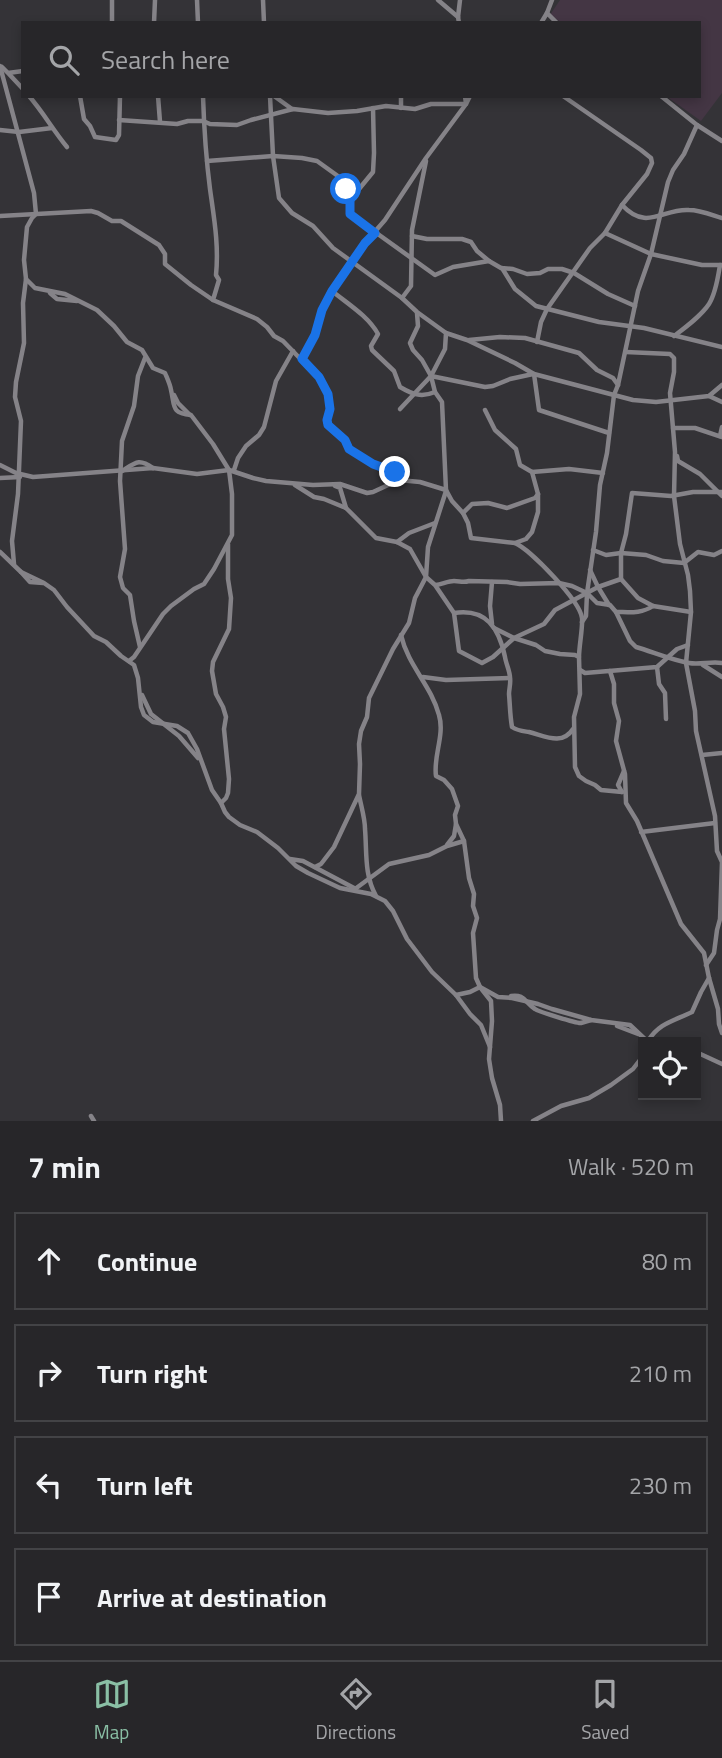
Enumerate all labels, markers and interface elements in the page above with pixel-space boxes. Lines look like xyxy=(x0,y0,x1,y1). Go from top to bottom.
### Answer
search box xyxy=(21,21,701,98)
text: Search here xyxy=(101,40,230,79)
icon: search xyxy=(45,41,83,79)
route start xyxy=(330,173,361,204)
route end xyxy=(379,456,410,487)
map controls xyxy=(638,1037,701,1100)
button: locate xyxy=(638,1037,701,1100)
text: 7 min xyxy=(28,1144,101,1190)
text: Walk · 520 m xyxy=(568,1149,694,1184)
icon: ahead xyxy=(30,1242,68,1280)
text: Continue xyxy=(97,1242,197,1281)
text: 80 m xyxy=(642,1244,692,1279)
icon: right xyxy=(30,1354,68,1392)
text: Turn right xyxy=(97,1354,208,1393)
text: 210 m xyxy=(629,1356,692,1391)
icon: left xyxy=(30,1466,68,1504)
text: Turn left xyxy=(97,1466,192,1505)
text: 230 m xyxy=(629,1468,692,1503)
icon: arrive xyxy=(30,1578,68,1616)
text: Arrive at destination xyxy=(97,1578,327,1617)
tab: Map xyxy=(93,1675,131,1746)
tab: Directions xyxy=(316,1675,396,1746)
tab: Saved xyxy=(581,1675,629,1746)

